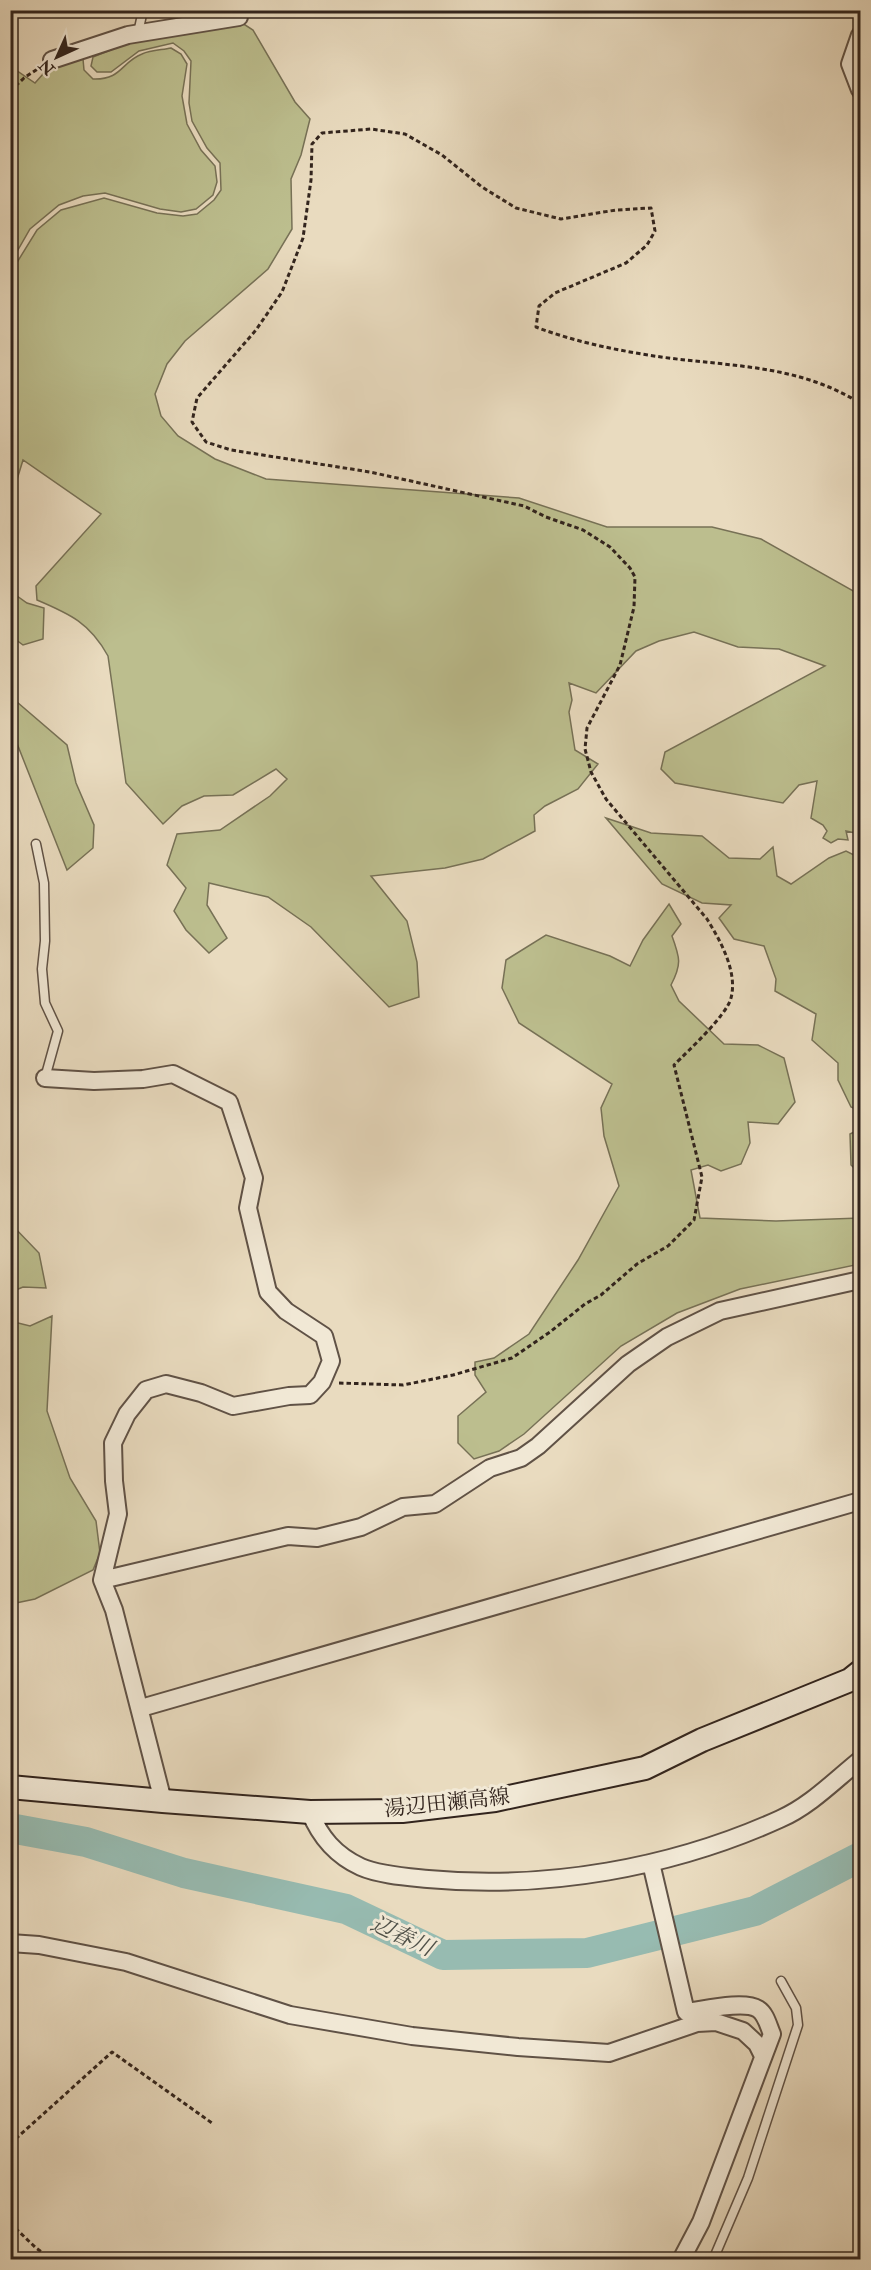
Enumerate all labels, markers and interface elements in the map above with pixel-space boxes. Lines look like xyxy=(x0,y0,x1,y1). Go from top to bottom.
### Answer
north arrow xyxy=(27,27,87,87)
text: N xyxy=(34,54,60,80)
street label: 湯辺田瀬高線 xyxy=(383,1783,511,1823)
water label: 辺春川 xyxy=(366,1909,440,1963)

